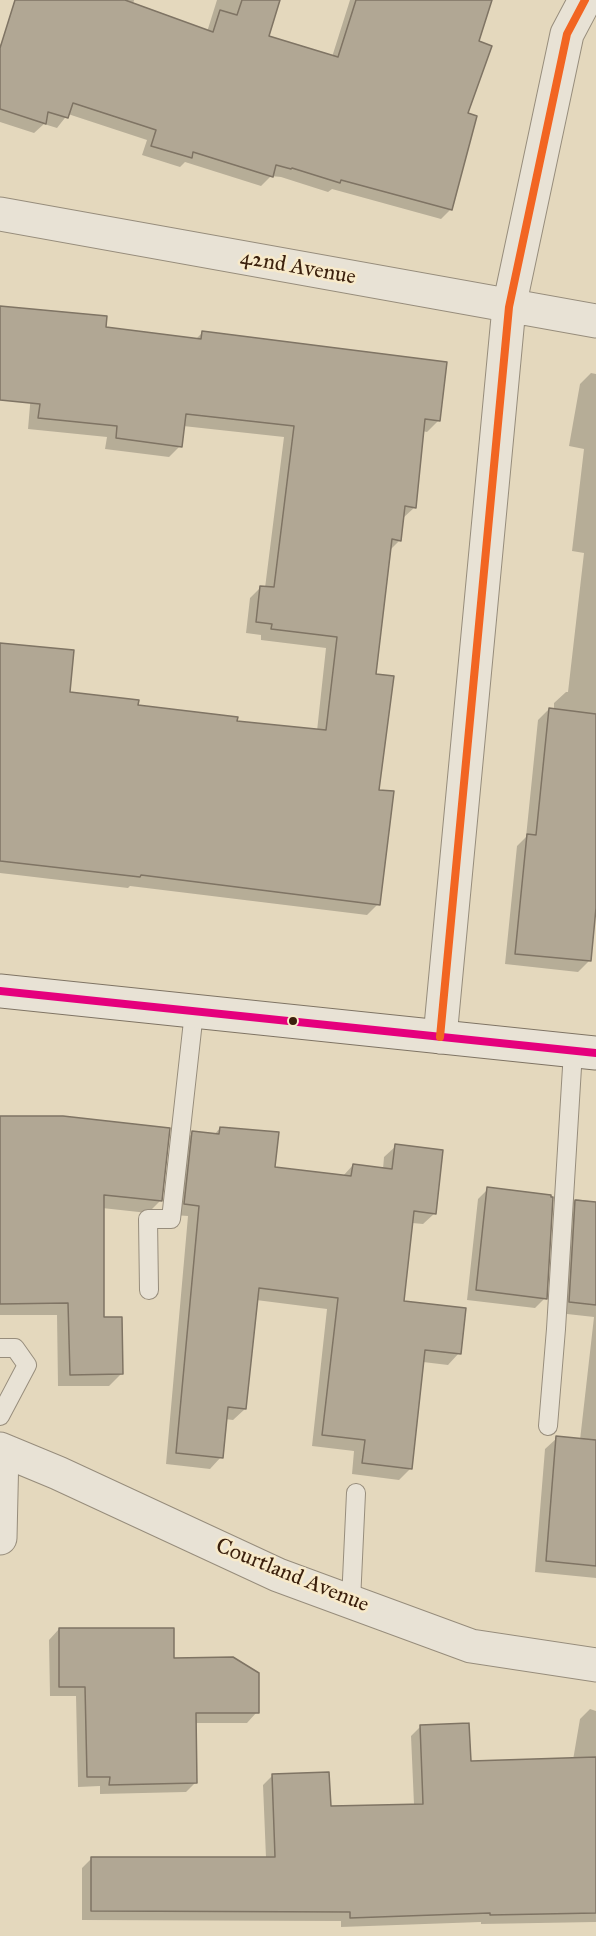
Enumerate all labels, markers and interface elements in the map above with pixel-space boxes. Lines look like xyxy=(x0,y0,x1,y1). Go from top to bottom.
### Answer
street label: 42nd Avenue xyxy=(238,245,358,291)
unlabelled marker xyxy=(287,1015,299,1027)
street label: Courtland Avenue xyxy=(211,1533,373,1619)

